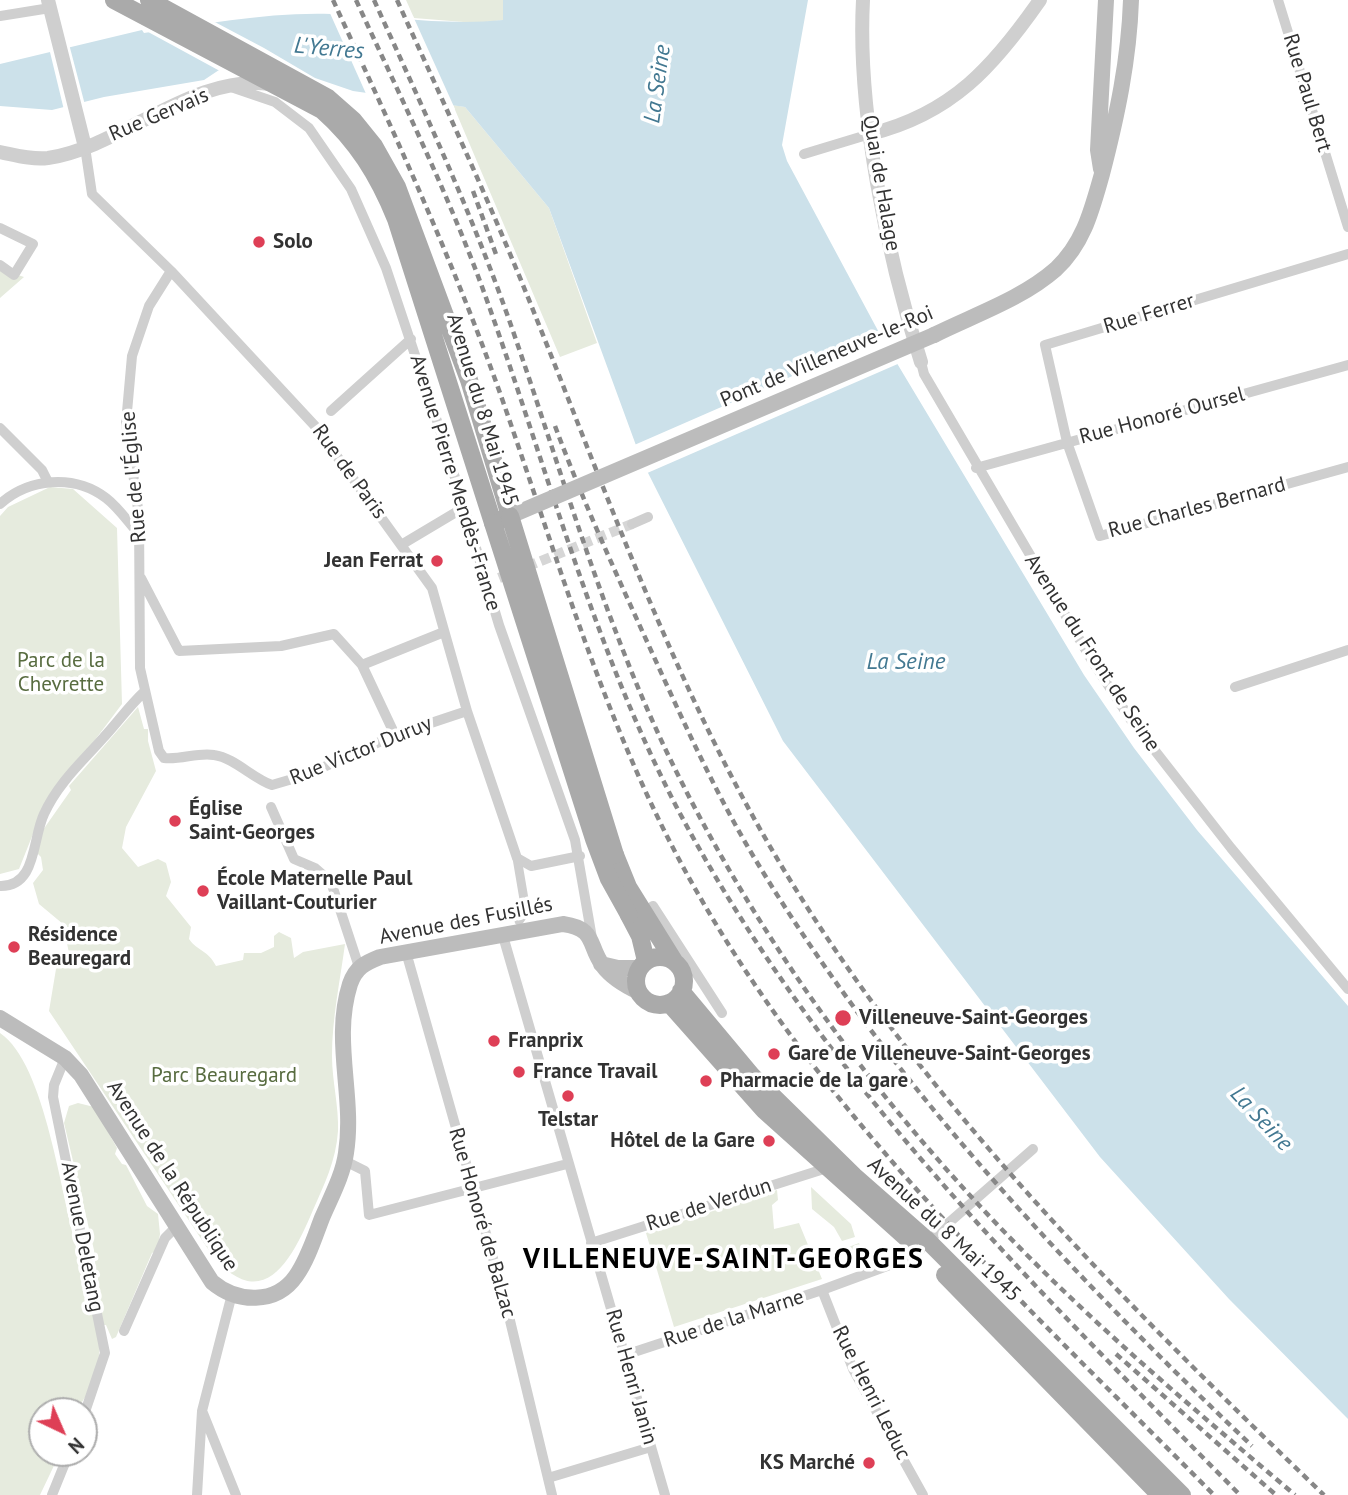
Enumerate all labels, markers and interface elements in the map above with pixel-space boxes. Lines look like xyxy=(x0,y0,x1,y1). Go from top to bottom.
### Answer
street label: Rue Paul Bert xyxy=(1277,31,1337,155)
water label: L'Yerres xyxy=(293,32,365,66)
water label: La Seine xyxy=(639,43,677,125)
street label: Rue Gervais xyxy=(105,83,213,147)
street label: Quai de Halage xyxy=(857,113,905,253)
place label: Solo xyxy=(273,229,313,255)
marker: Solo xyxy=(251,234,267,250)
street label: Rue Ferrer xyxy=(1101,288,1197,340)
street label: Pont de Villeneuve-le-Roi xyxy=(717,301,937,413)
street label: Avenue du 8 Mai 1945 xyxy=(441,310,523,510)
street label: Avenue Pierre Mendès-France xyxy=(404,352,506,614)
street label: Rue Honoré Oursel xyxy=(1077,382,1247,450)
street label: Rue de l'Église xyxy=(116,410,152,544)
street label: Rue de Paris xyxy=(306,420,392,524)
street label: Rue Charles Bernard xyxy=(1106,472,1288,544)
place label: Jean Ferrat xyxy=(324,548,423,574)
street label: Avenue du Front de Seine xyxy=(1019,550,1165,756)
marker: Jean Ferrat xyxy=(429,553,445,569)
park label: Parc de la Chevrette xyxy=(17,648,105,698)
water label: La Seine xyxy=(867,648,945,676)
street label: Rue Victor Duruy xyxy=(286,711,436,791)
place label: Église Saint-Georges xyxy=(189,796,315,846)
marker: Église Saint-Georges xyxy=(167,813,183,829)
place label: École Maternelle Paul Vaillant-Couturier xyxy=(217,866,412,916)
marker: École Maternelle Paul Vaillant-Couturier xyxy=(195,883,211,899)
street label: Avenue des Fusillés xyxy=(377,892,555,950)
place label: Résidence Beauregard xyxy=(28,922,131,972)
marker: Résidence Beauregard xyxy=(6,939,22,955)
place label: Villeneuve-Saint-Georges xyxy=(859,1005,1088,1031)
marker: Villeneuve-Saint-Georges xyxy=(833,1008,853,1028)
place label: Franprix xyxy=(508,1028,583,1054)
marker: Franprix xyxy=(486,1033,502,1049)
place label: Gare de Villeneuve-Saint-Georges xyxy=(788,1041,1091,1067)
marker: Gare de Villeneuve-Saint-Georges xyxy=(766,1046,782,1062)
place label: France Travail xyxy=(533,1059,657,1085)
park label: Parc Beauregard xyxy=(151,1063,297,1089)
marker: France Travail xyxy=(511,1064,527,1080)
place label: Pharmacie de la gare xyxy=(720,1068,908,1094)
marker: Pharmacie de la gare xyxy=(698,1073,714,1089)
street label: Avenue de la République xyxy=(101,1076,243,1276)
water label: La Seine xyxy=(1224,1081,1298,1157)
marker: Telstar xyxy=(560,1088,576,1104)
place label: Telstar xyxy=(538,1107,598,1133)
street label: Rue Honoré de Balzac xyxy=(443,1125,521,1321)
place label: Hôtel de la Gare xyxy=(610,1128,755,1154)
marker: Hôtel de la Gare xyxy=(761,1133,777,1149)
street label: Avenue du 8 Mai 1945 xyxy=(862,1152,1026,1308)
street label: Avenue Deletang xyxy=(55,1160,109,1314)
street label: Rue de Verdun xyxy=(643,1173,775,1237)
district label: VILLENEUVE-SAINT-GEORGES xyxy=(526,1243,922,1277)
street label: Rue de la Marne xyxy=(661,1284,807,1354)
street label: Rue Henri Janin xyxy=(600,1306,662,1448)
street label: Rue Henri Leduc xyxy=(826,1322,916,1464)
north arrow xyxy=(28,1397,98,1467)
text: N xyxy=(63,1433,89,1459)
place label: KS Marché xyxy=(760,1450,855,1476)
marker: KS Marché xyxy=(861,1455,877,1471)

